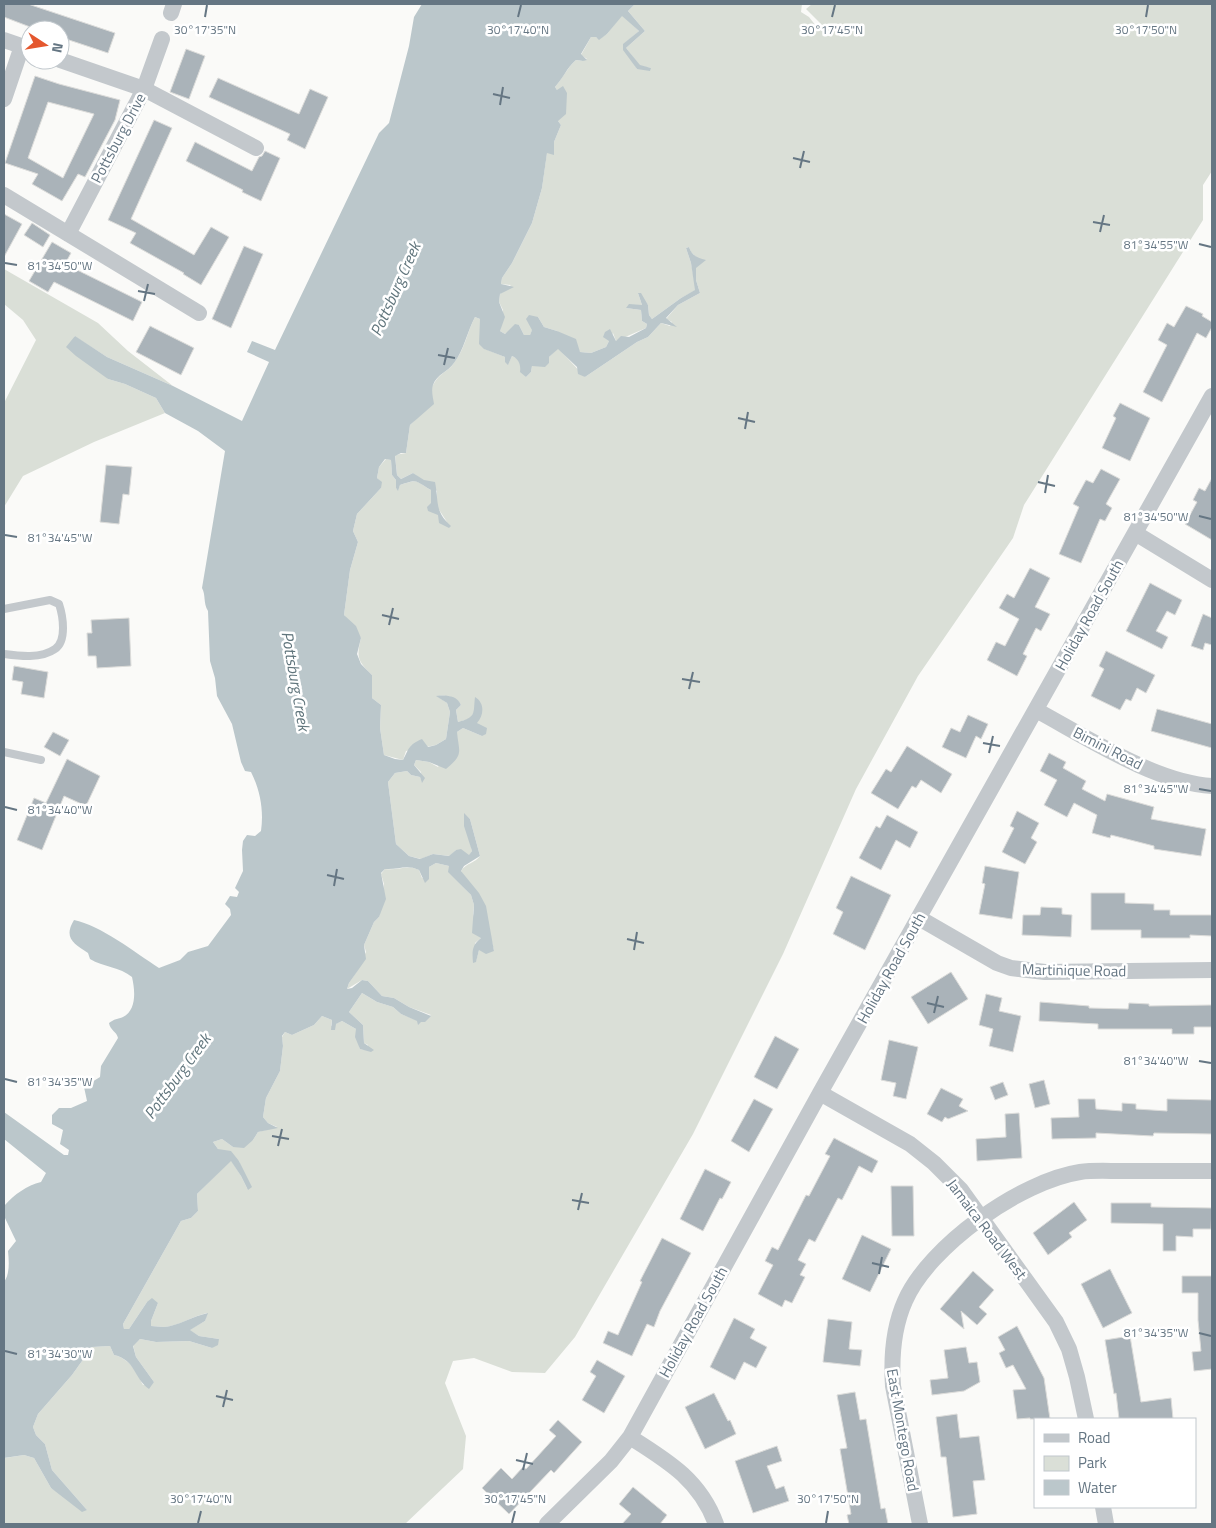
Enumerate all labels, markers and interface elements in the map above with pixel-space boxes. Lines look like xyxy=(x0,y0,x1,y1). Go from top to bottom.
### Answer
north arrow xyxy=(20,20,70,70)
text: 30°17'35"N xyxy=(174,20,236,39)
text: 30°17'40"N xyxy=(487,20,549,39)
text: 30°17'45"N xyxy=(801,20,863,39)
text: 30°17'50"N xyxy=(1115,20,1177,39)
text: N xyxy=(47,41,69,55)
street label: Pottsburg Drive xyxy=(85,89,151,187)
text: 81°34'55"W xyxy=(1124,235,1189,254)
water label: Pottsburg Creek xyxy=(364,237,427,340)
text: 81°34'50"W xyxy=(28,256,93,275)
text: 81°34'50"W xyxy=(1124,507,1189,526)
text: 81°34'45"W xyxy=(28,528,93,547)
street label: Holiday Road South xyxy=(1049,555,1129,675)
water label: Pottsburg Creek xyxy=(275,629,317,734)
street label: Bimini Road xyxy=(1069,721,1147,775)
text: 81°34'45"W xyxy=(1124,779,1189,798)
text: 81°34'40"W xyxy=(28,800,93,819)
street label: Holiday Road South xyxy=(851,908,931,1028)
street label: Martinique Road xyxy=(1022,958,1126,982)
water label: Pottsburg Creek xyxy=(138,1027,217,1124)
text: 81°34'40"W xyxy=(1124,1051,1189,1070)
text: 81°34'35"W xyxy=(28,1072,93,1091)
street label: Jamaica Road West xyxy=(941,1174,1033,1285)
street label: Holiday Road South xyxy=(653,1262,733,1382)
text: 81°34'35"W xyxy=(1124,1323,1189,1342)
text: 81°34'30"W xyxy=(28,1344,93,1363)
street label: East Montego Road xyxy=(881,1367,925,1493)
legend xyxy=(1034,1418,1196,1508)
text: Road xyxy=(1078,1426,1110,1449)
text: Park xyxy=(1078,1451,1107,1474)
text: Water xyxy=(1078,1476,1117,1499)
text: 30°17'40"N xyxy=(170,1489,232,1508)
text: 30°17'45"N xyxy=(484,1489,546,1508)
text: 30°17'50"N xyxy=(797,1489,859,1508)

